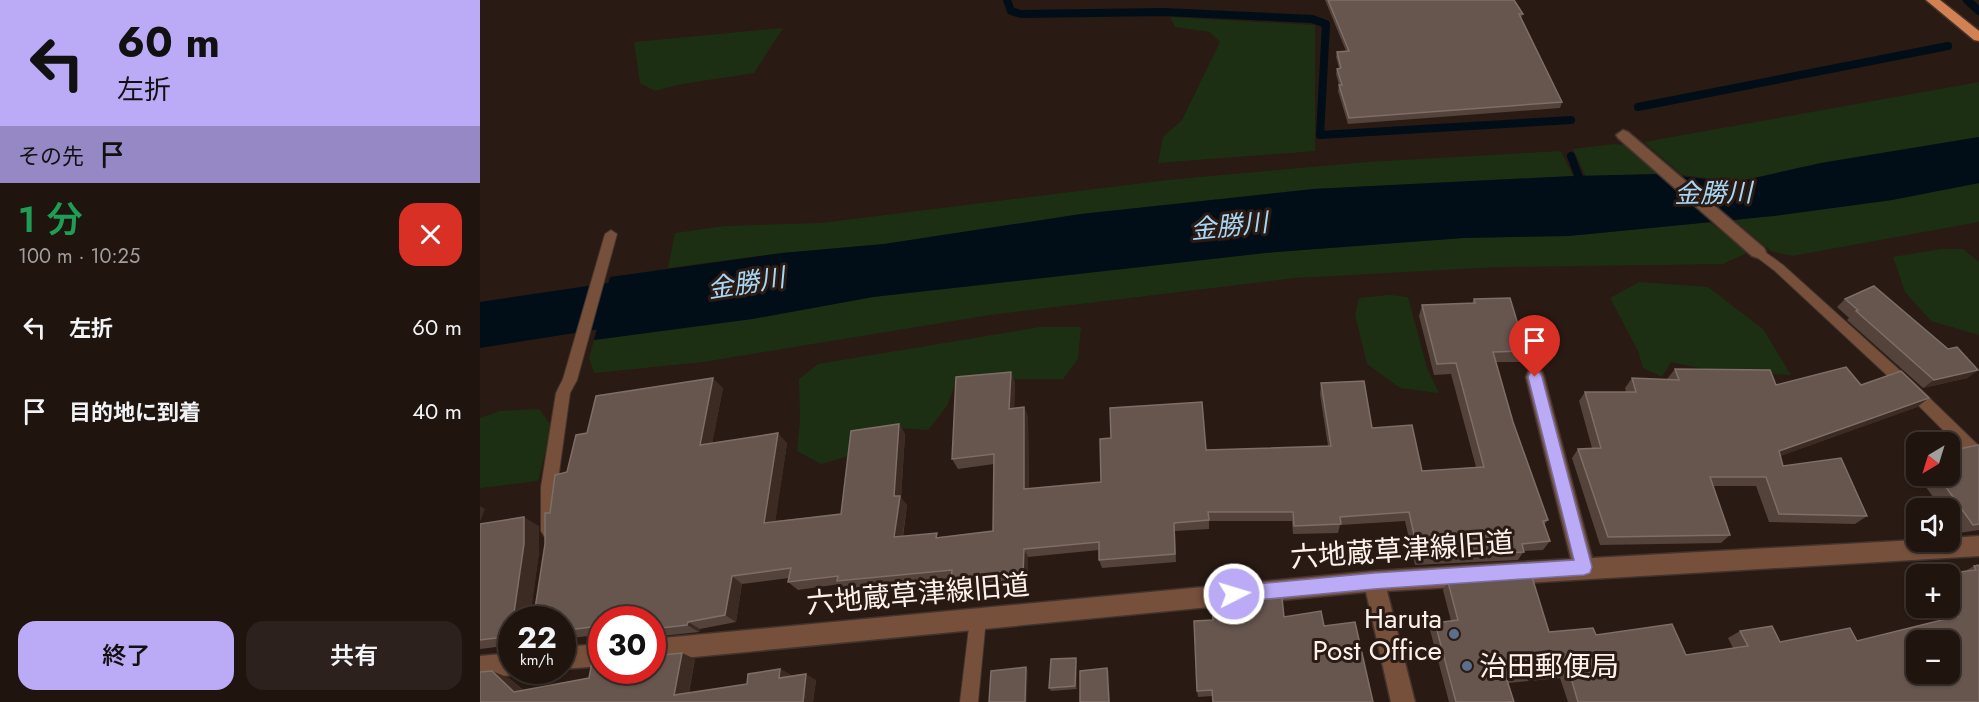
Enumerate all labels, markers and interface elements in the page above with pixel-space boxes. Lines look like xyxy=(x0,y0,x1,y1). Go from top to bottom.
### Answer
text: 60 m xyxy=(117,12,220,73)
icon: left xyxy=(18,24,96,102)
text: 左折 xyxy=(117,70,171,109)
icon: arrive xyxy=(96,138,129,171)
text: その先 xyxy=(18,140,84,172)
water label: 金勝川 xyxy=(1674,173,1755,213)
text: 1 分 xyxy=(18,193,82,245)
button: close xyxy=(399,203,462,266)
water label: 金勝川 xyxy=(1188,203,1273,249)
text: 100 m · 10:25 xyxy=(18,242,140,271)
water label: 金勝川 xyxy=(705,258,790,308)
icon: left xyxy=(18,311,51,344)
text: 60 m xyxy=(412,311,462,343)
text: 左折 xyxy=(69,312,113,344)
pin xyxy=(1509,315,1560,377)
icon: arrive xyxy=(1518,324,1551,357)
icon: arrive xyxy=(18,395,51,428)
text: 40 m xyxy=(412,395,462,427)
text: 目的地に到着 xyxy=(69,396,201,428)
north arrow xyxy=(1906,432,1960,486)
map controls xyxy=(1906,432,1960,684)
button: sound xyxy=(1906,498,1960,552)
street label: 六地蔵草津線旧道 xyxy=(1289,522,1515,578)
position arrow xyxy=(1202,562,1266,626)
street label: 六地蔵草津線旧道 xyxy=(805,564,1031,624)
button: + xyxy=(1906,564,1960,618)
place label: Haruta Post Office xyxy=(1313,598,1442,671)
speed limit sign: 30 xyxy=(588,606,666,684)
text: 22 xyxy=(517,616,557,659)
button: 終了 xyxy=(18,621,234,690)
button: 共有 xyxy=(246,621,462,690)
marker: Haruta Post Office xyxy=(1447,627,1461,641)
button: − xyxy=(1906,630,1960,684)
place label: 治田郵便局 xyxy=(1479,646,1619,687)
text: km/h xyxy=(520,649,554,671)
marker: 治田郵便局 xyxy=(1460,659,1474,673)

